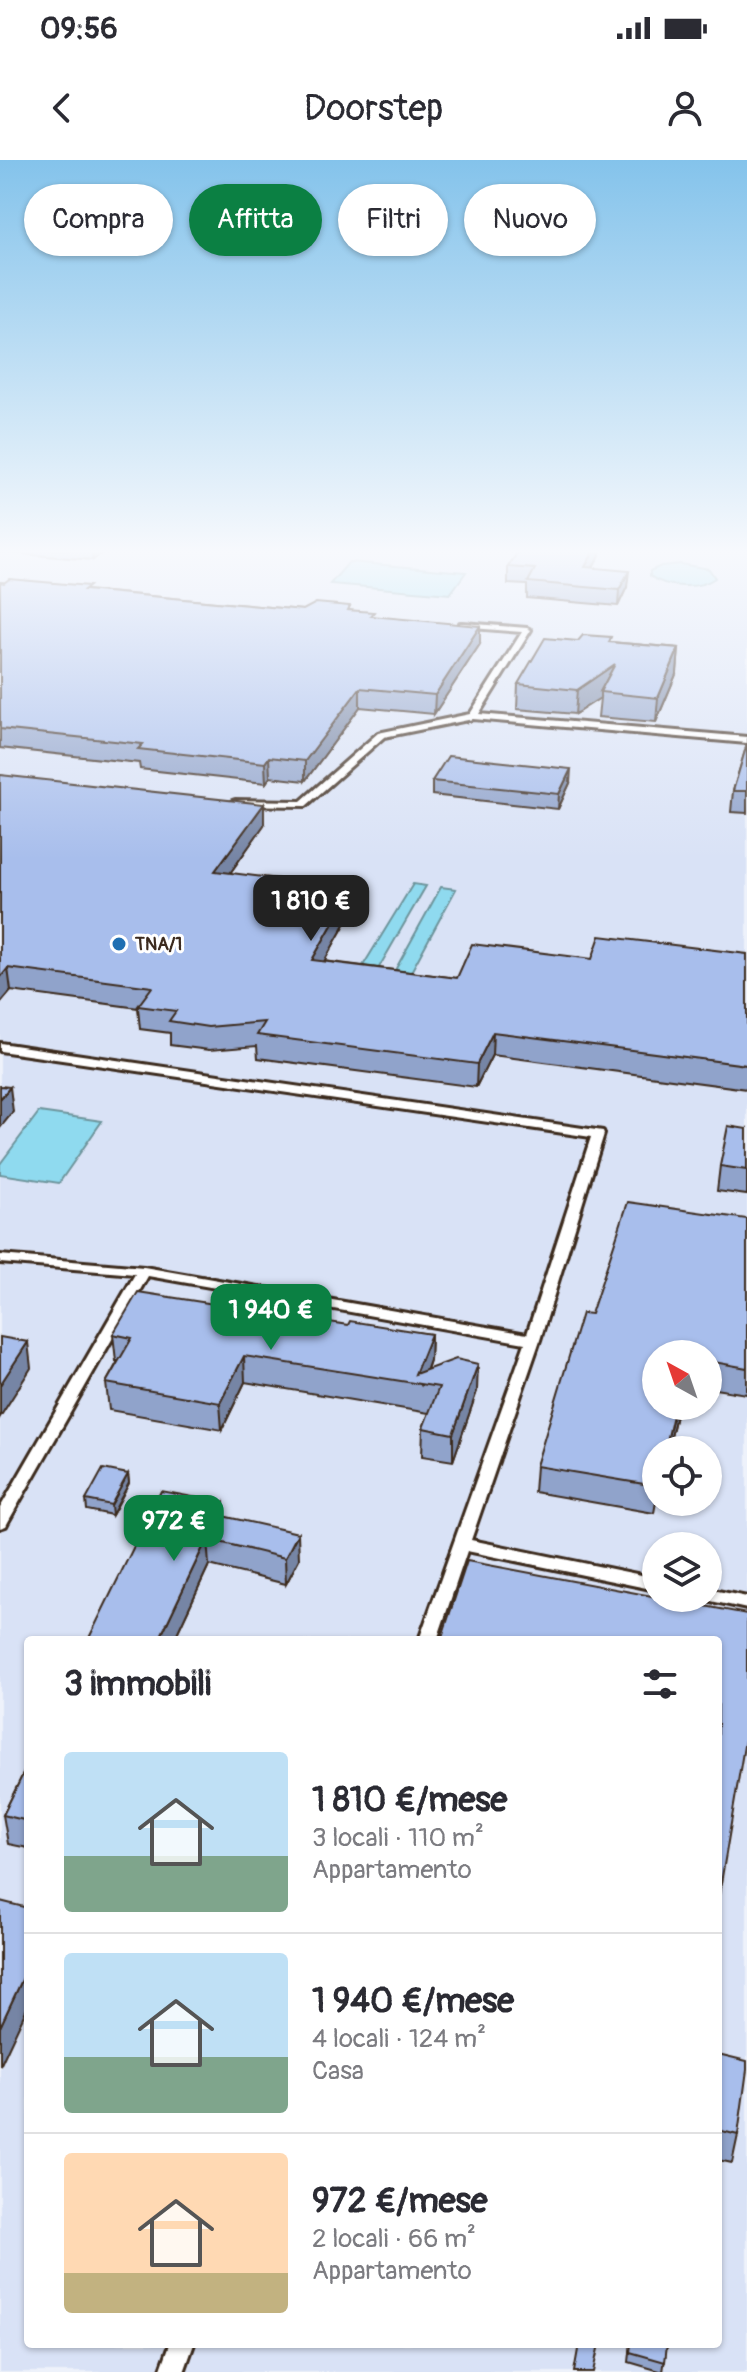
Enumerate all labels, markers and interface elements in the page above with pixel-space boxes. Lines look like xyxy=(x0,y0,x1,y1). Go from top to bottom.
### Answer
text: 09:56 xyxy=(40,10,118,47)
icon: back xyxy=(40,86,84,130)
text: Doorstep xyxy=(304,86,443,131)
icon: person xyxy=(663,86,707,130)
chip: Compra xyxy=(24,184,173,256)
chip: Affitta xyxy=(189,184,322,256)
chip: Filtri xyxy=(338,184,448,256)
chip: Nuovo xyxy=(464,184,596,256)
pin: 1 810 € xyxy=(237,875,385,943)
text: 1 810 € xyxy=(271,885,351,917)
place label: TNA/1 xyxy=(134,933,182,956)
marker: TNA/1 xyxy=(110,935,128,953)
pin: 1 940 € xyxy=(197,1284,345,1352)
text: 1 940 € xyxy=(229,1294,313,1326)
north arrow xyxy=(642,1340,722,1420)
map controls xyxy=(642,1340,722,1612)
button: locate xyxy=(642,1436,722,1516)
pin: 972 € xyxy=(118,1495,230,1563)
text: 972 € xyxy=(142,1505,206,1537)
button: layers xyxy=(642,1532,722,1612)
icon: filters xyxy=(638,1662,682,1706)
text: 3 immobili xyxy=(64,1663,211,1706)
text: 1 810 €/mese xyxy=(312,1779,507,1822)
icon: home xyxy=(128,1784,224,1880)
text: 3 locali · 110 m² xyxy=(312,1822,484,1854)
text: Appartamento xyxy=(312,1854,472,1886)
text: 1 940 €/mese xyxy=(312,1980,514,2023)
icon: home xyxy=(128,1985,224,2081)
text: 4 locali · 124 m² xyxy=(312,2023,486,2055)
text: Casa xyxy=(312,2055,364,2087)
text: 972 €/mese xyxy=(312,2180,487,2223)
icon: home xyxy=(128,2185,224,2281)
text: 2 locali · 66 m² xyxy=(312,2223,476,2255)
text: Appartamento xyxy=(312,2255,472,2287)

